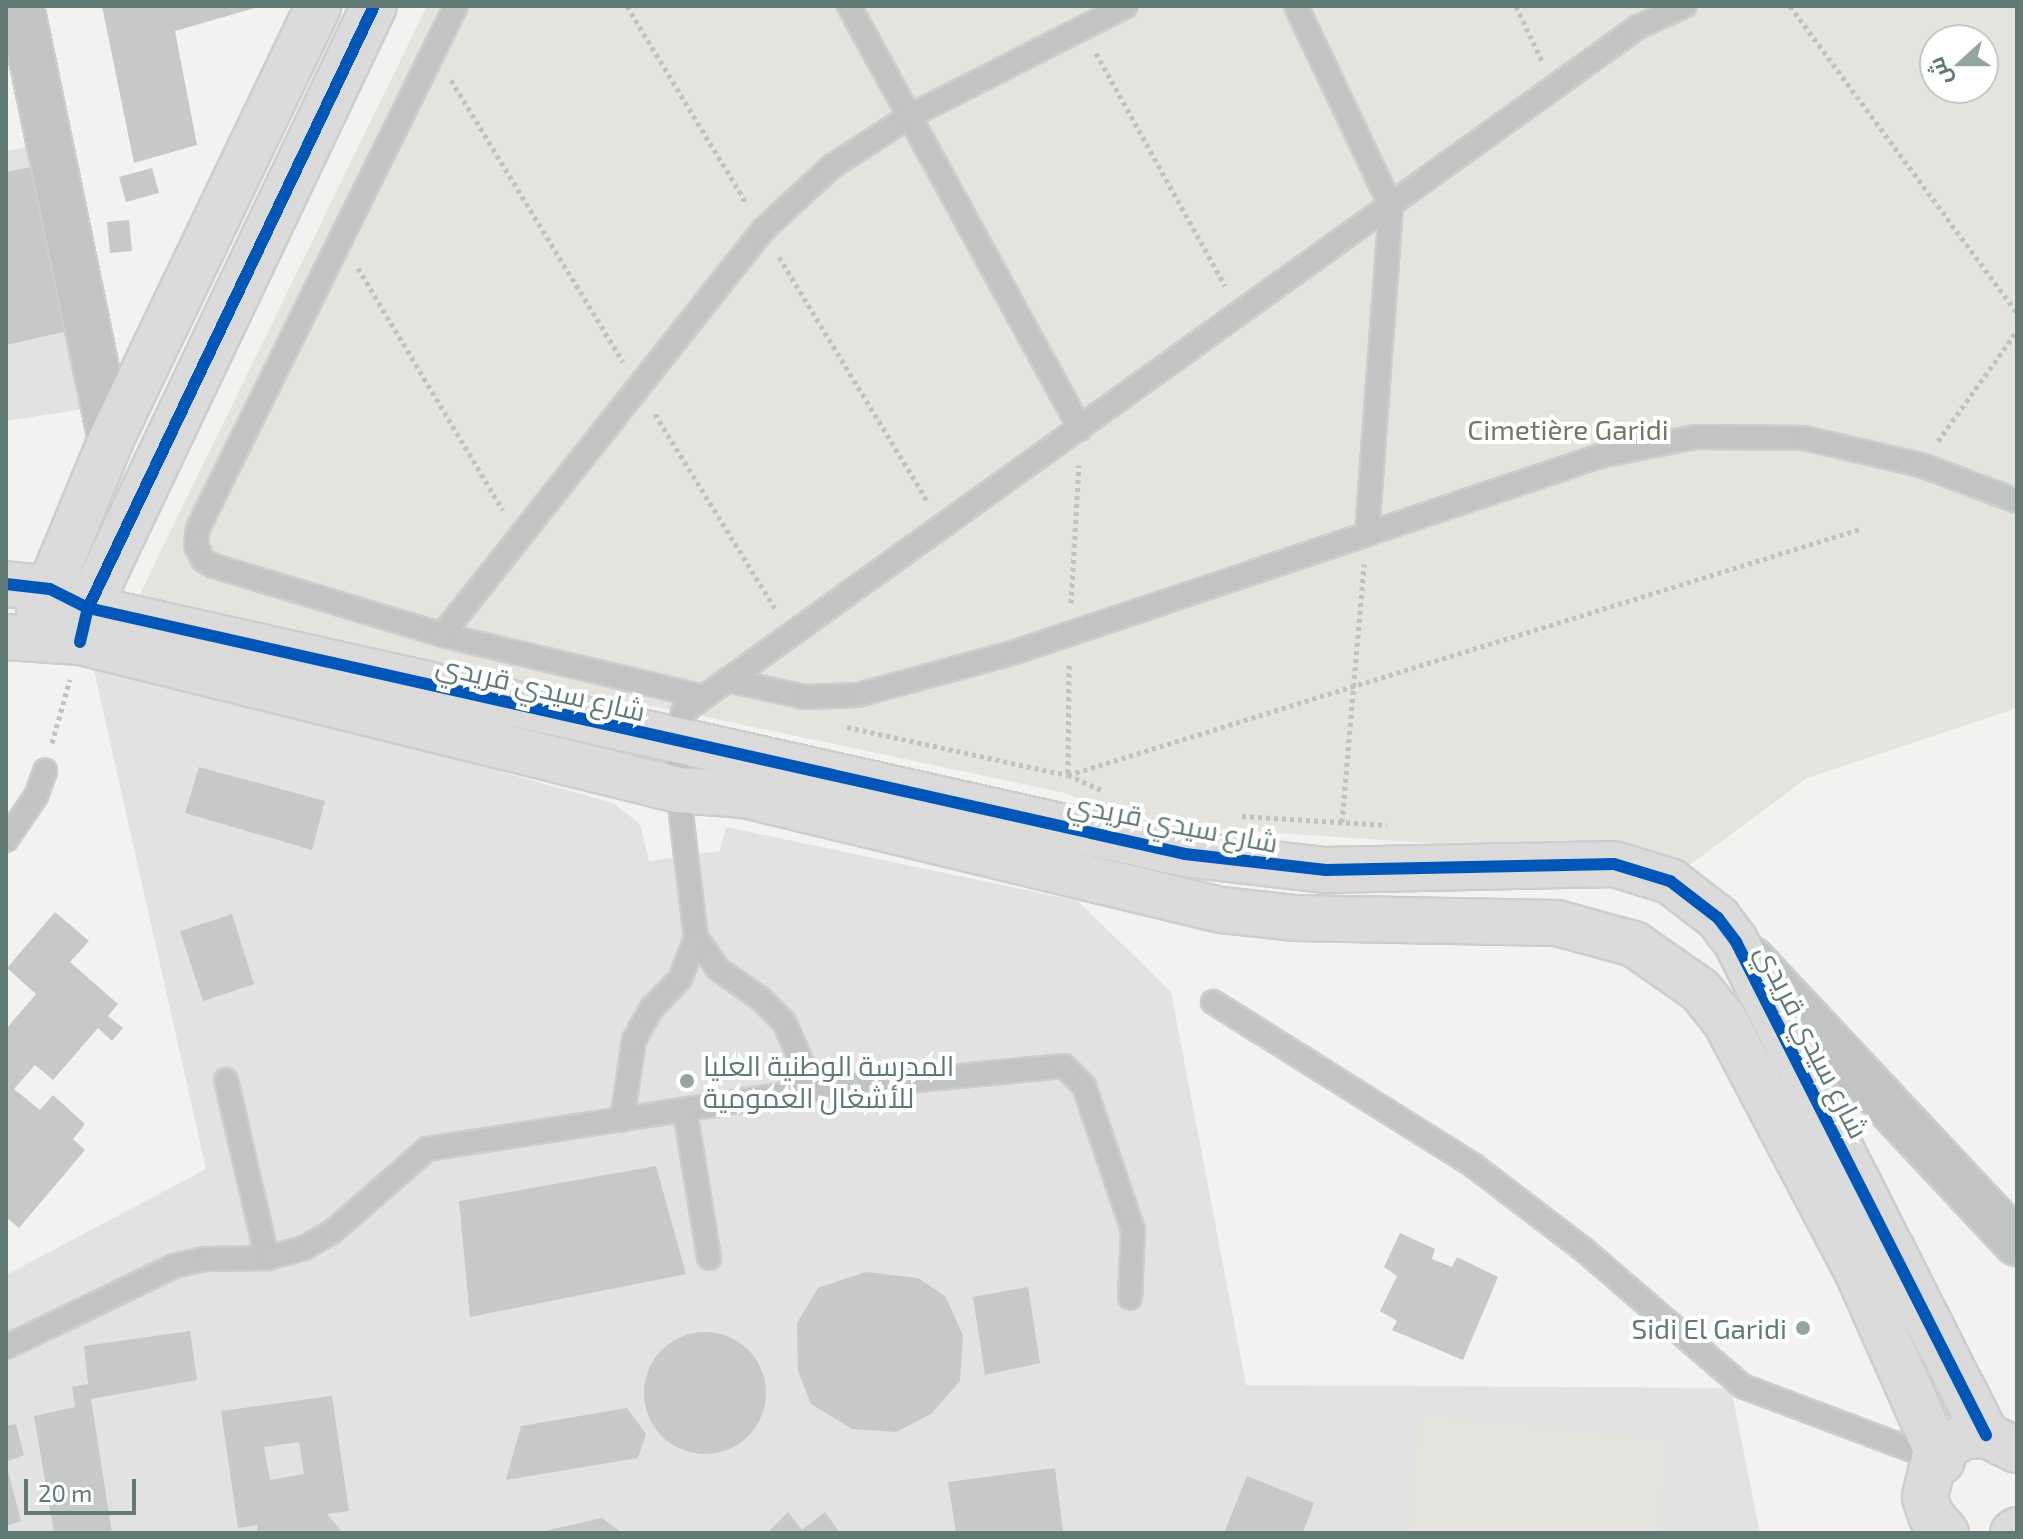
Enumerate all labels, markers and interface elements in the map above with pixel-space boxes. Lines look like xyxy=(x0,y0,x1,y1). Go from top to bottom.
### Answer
north arrow xyxy=(1919,24,1999,104)
text: ش xyxy=(1921,54,1956,90)
park label: Cimetière Garidi xyxy=(1467,412,1669,446)
street label: شارع سيدي قريدي xyxy=(433,647,649,727)
street label: شارع سيدي قريدي xyxy=(1065,785,1281,859)
street label: شارع سيدي قريدي xyxy=(1750,938,1876,1144)
place label: المدرسة الوطنية العليا للأشغال العمومية xyxy=(703,1048,954,1114)
marker: المدرسة الوطنية العليا للأشغال العمومية xyxy=(678,1072,696,1090)
place label: Sidi El Garidi xyxy=(1631,1311,1787,1345)
marker: Sidi El Garidi xyxy=(1794,1319,1812,1337)
scale bar xyxy=(28,1463,140,1513)
text: 20 m xyxy=(38,1478,92,1507)

